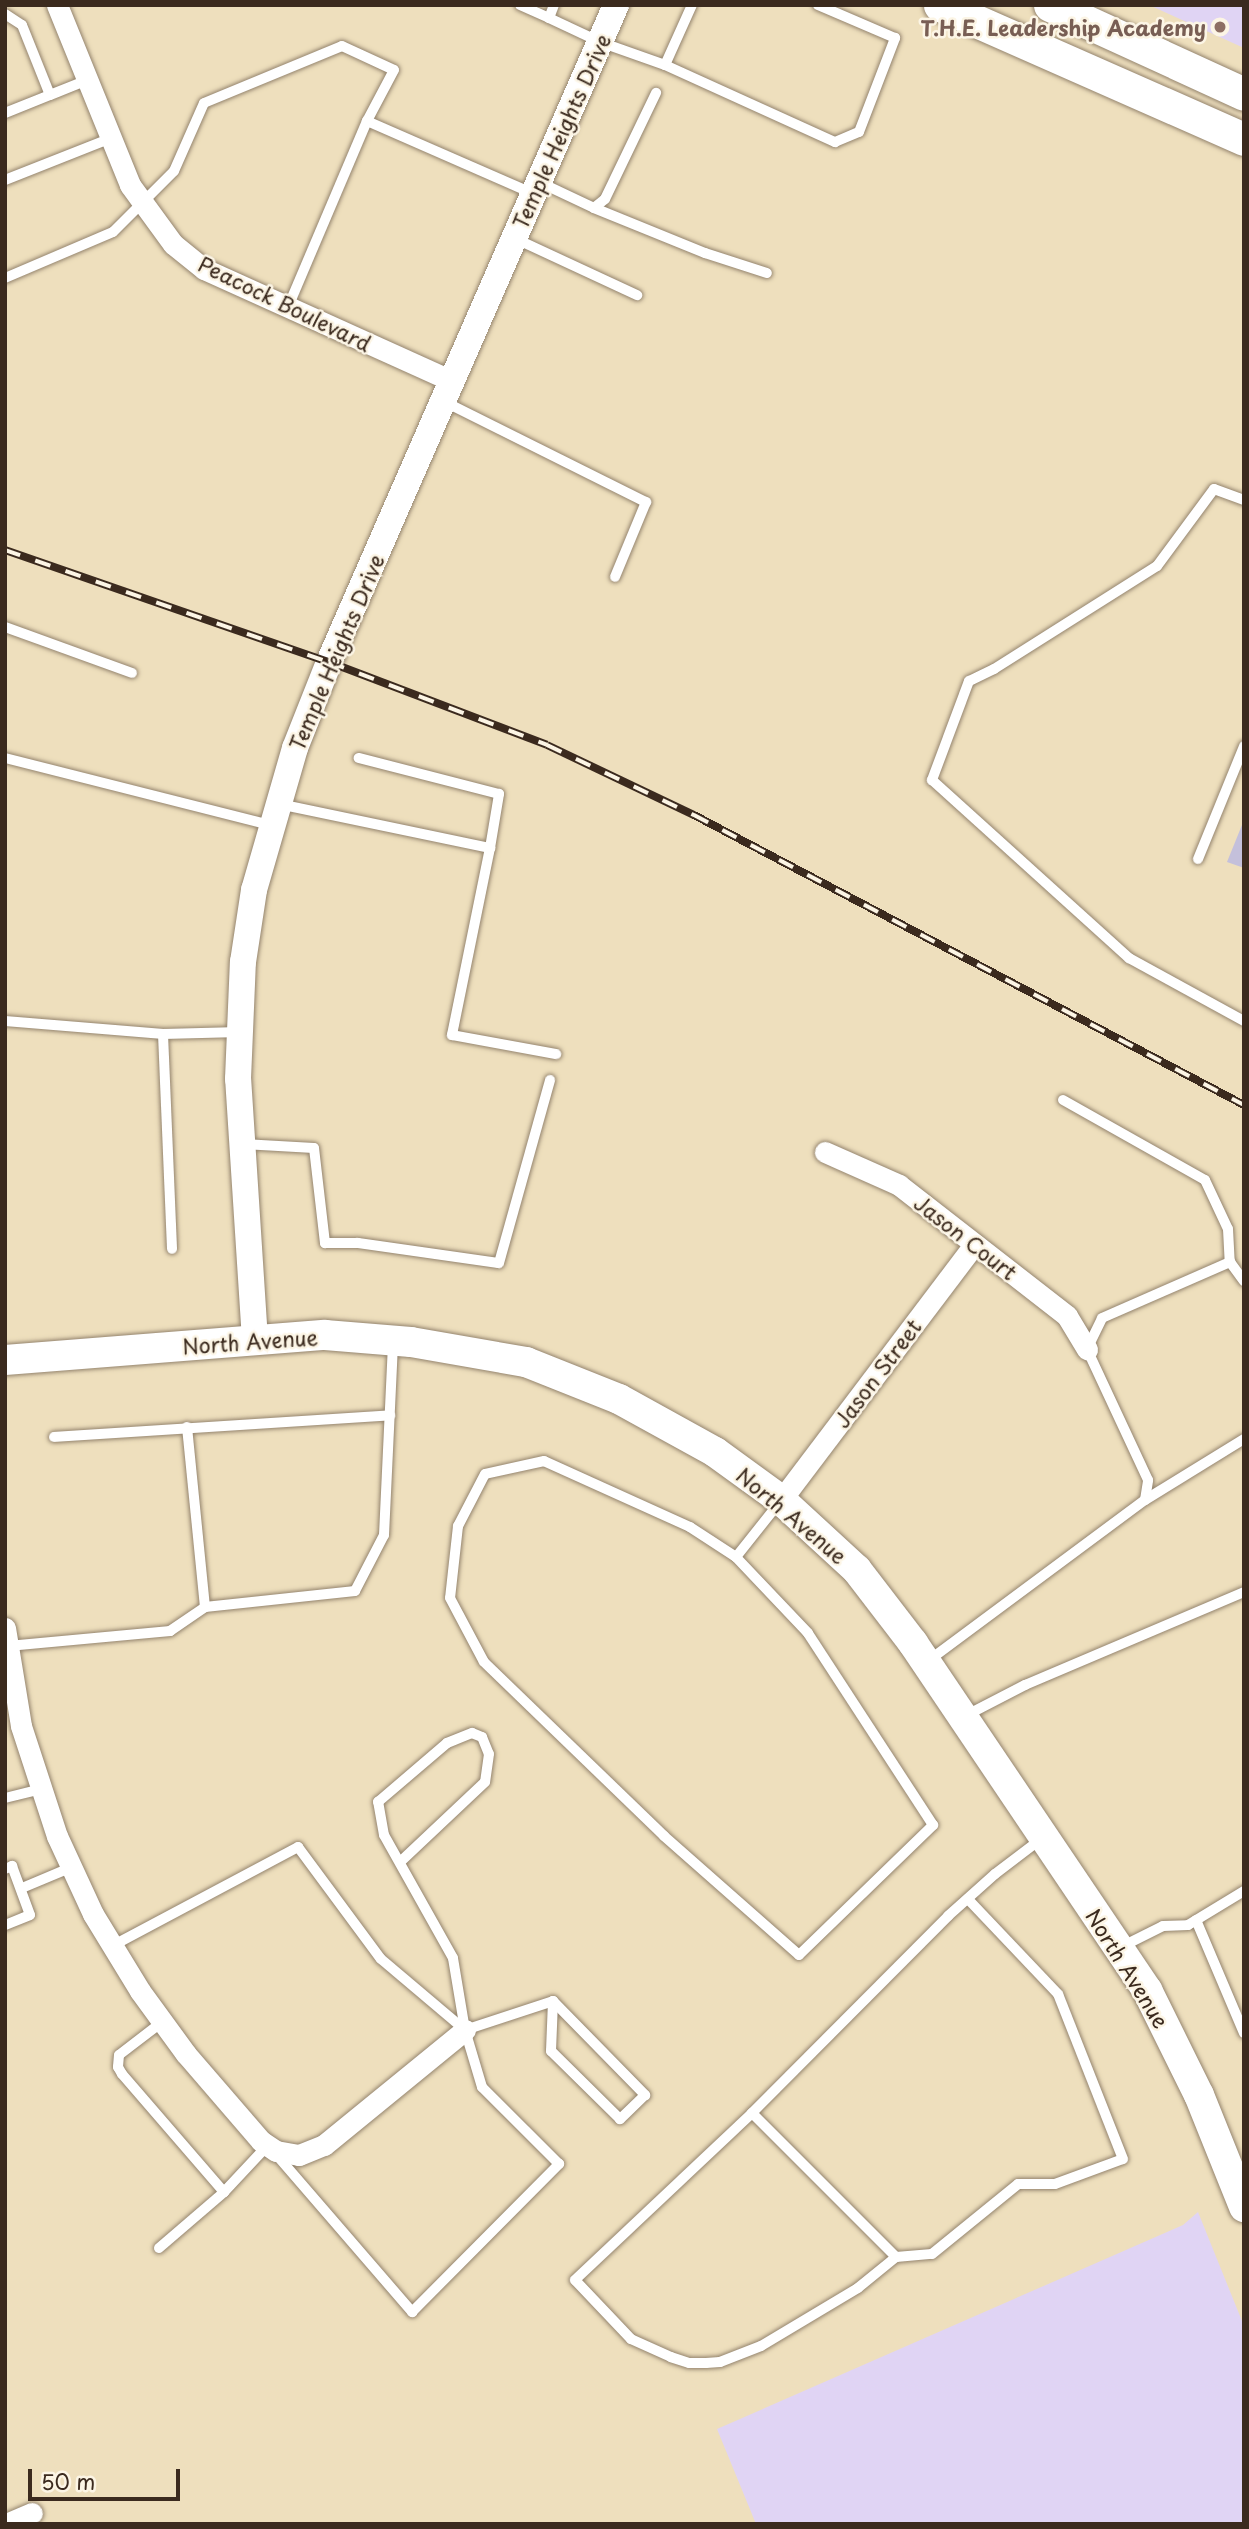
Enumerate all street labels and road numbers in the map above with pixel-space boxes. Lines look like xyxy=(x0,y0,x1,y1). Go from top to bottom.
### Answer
street label: Temple Heights Drive xyxy=(506,29,616,233)
street label: Peacock Boulevard xyxy=(194,250,376,356)
street label: Temple Heights Drive xyxy=(283,549,389,755)
street label: Jason Court xyxy=(910,1189,1022,1285)
street label: Jason Street xyxy=(829,1314,925,1432)
street label: North Avenue xyxy=(181,1324,319,1358)
street label: North Avenue xyxy=(731,1461,853,1569)
street label: North Avenue xyxy=(1081,1903,1175,2033)

